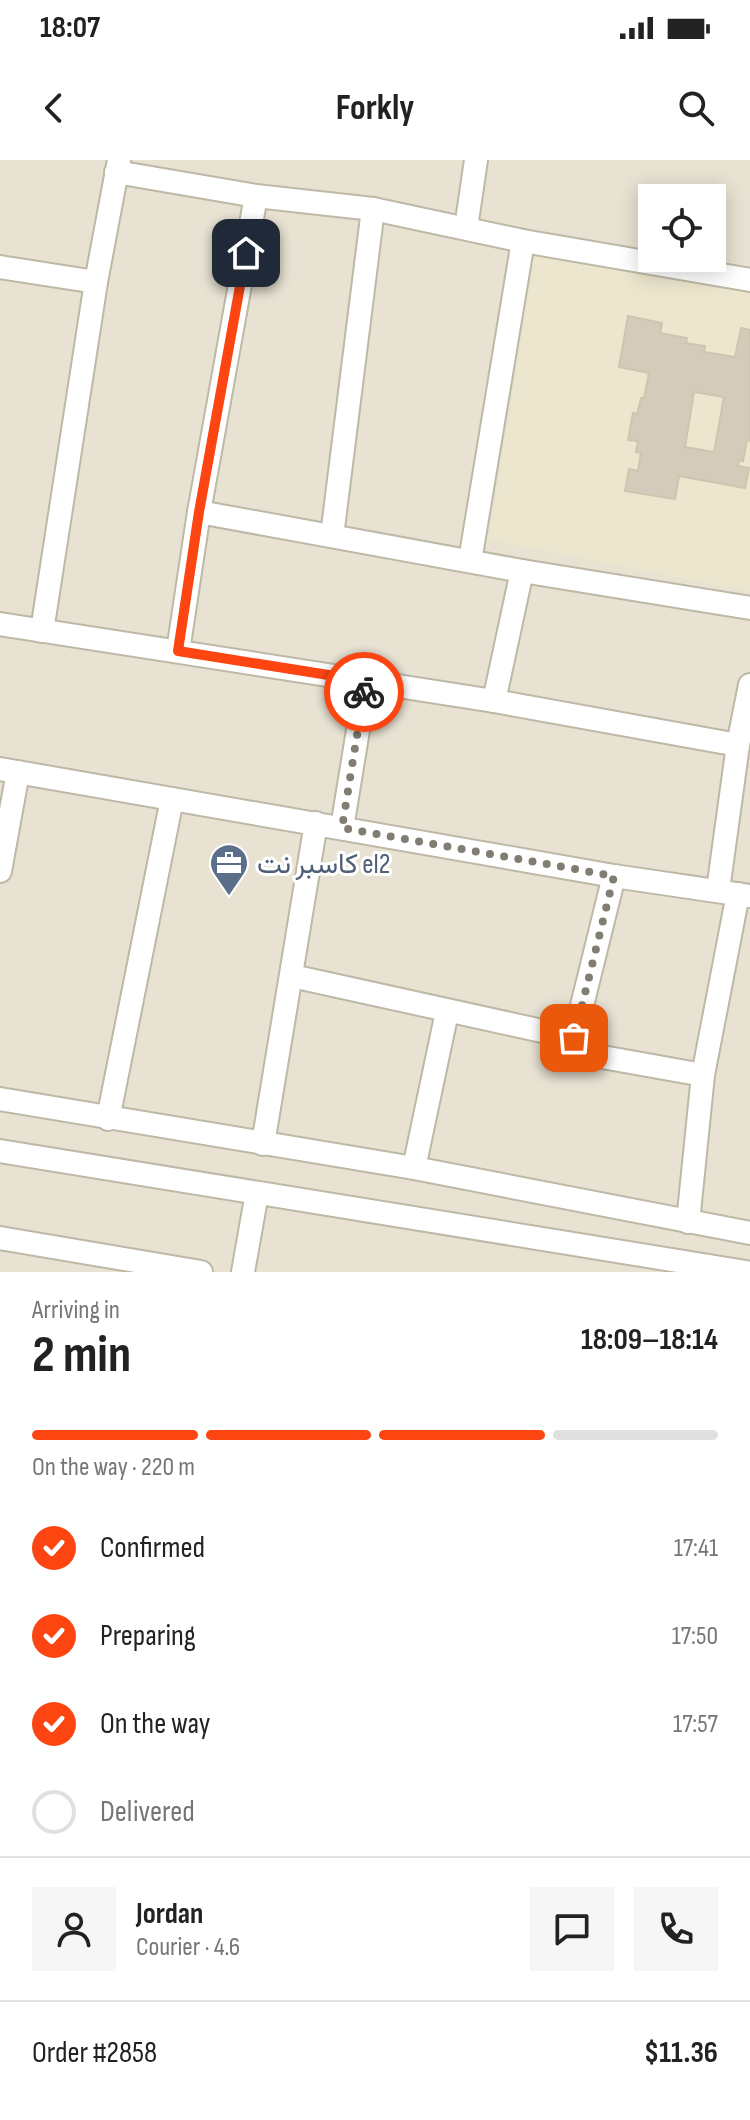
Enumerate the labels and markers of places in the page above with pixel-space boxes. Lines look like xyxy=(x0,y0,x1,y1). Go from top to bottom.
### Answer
pin xyxy=(212,219,280,287)
office icon: كاسبر نت el2 xyxy=(208,842,250,897)
place label: كاسبر نت el2 xyxy=(257,848,390,881)
pin xyxy=(540,1004,608,1072)

